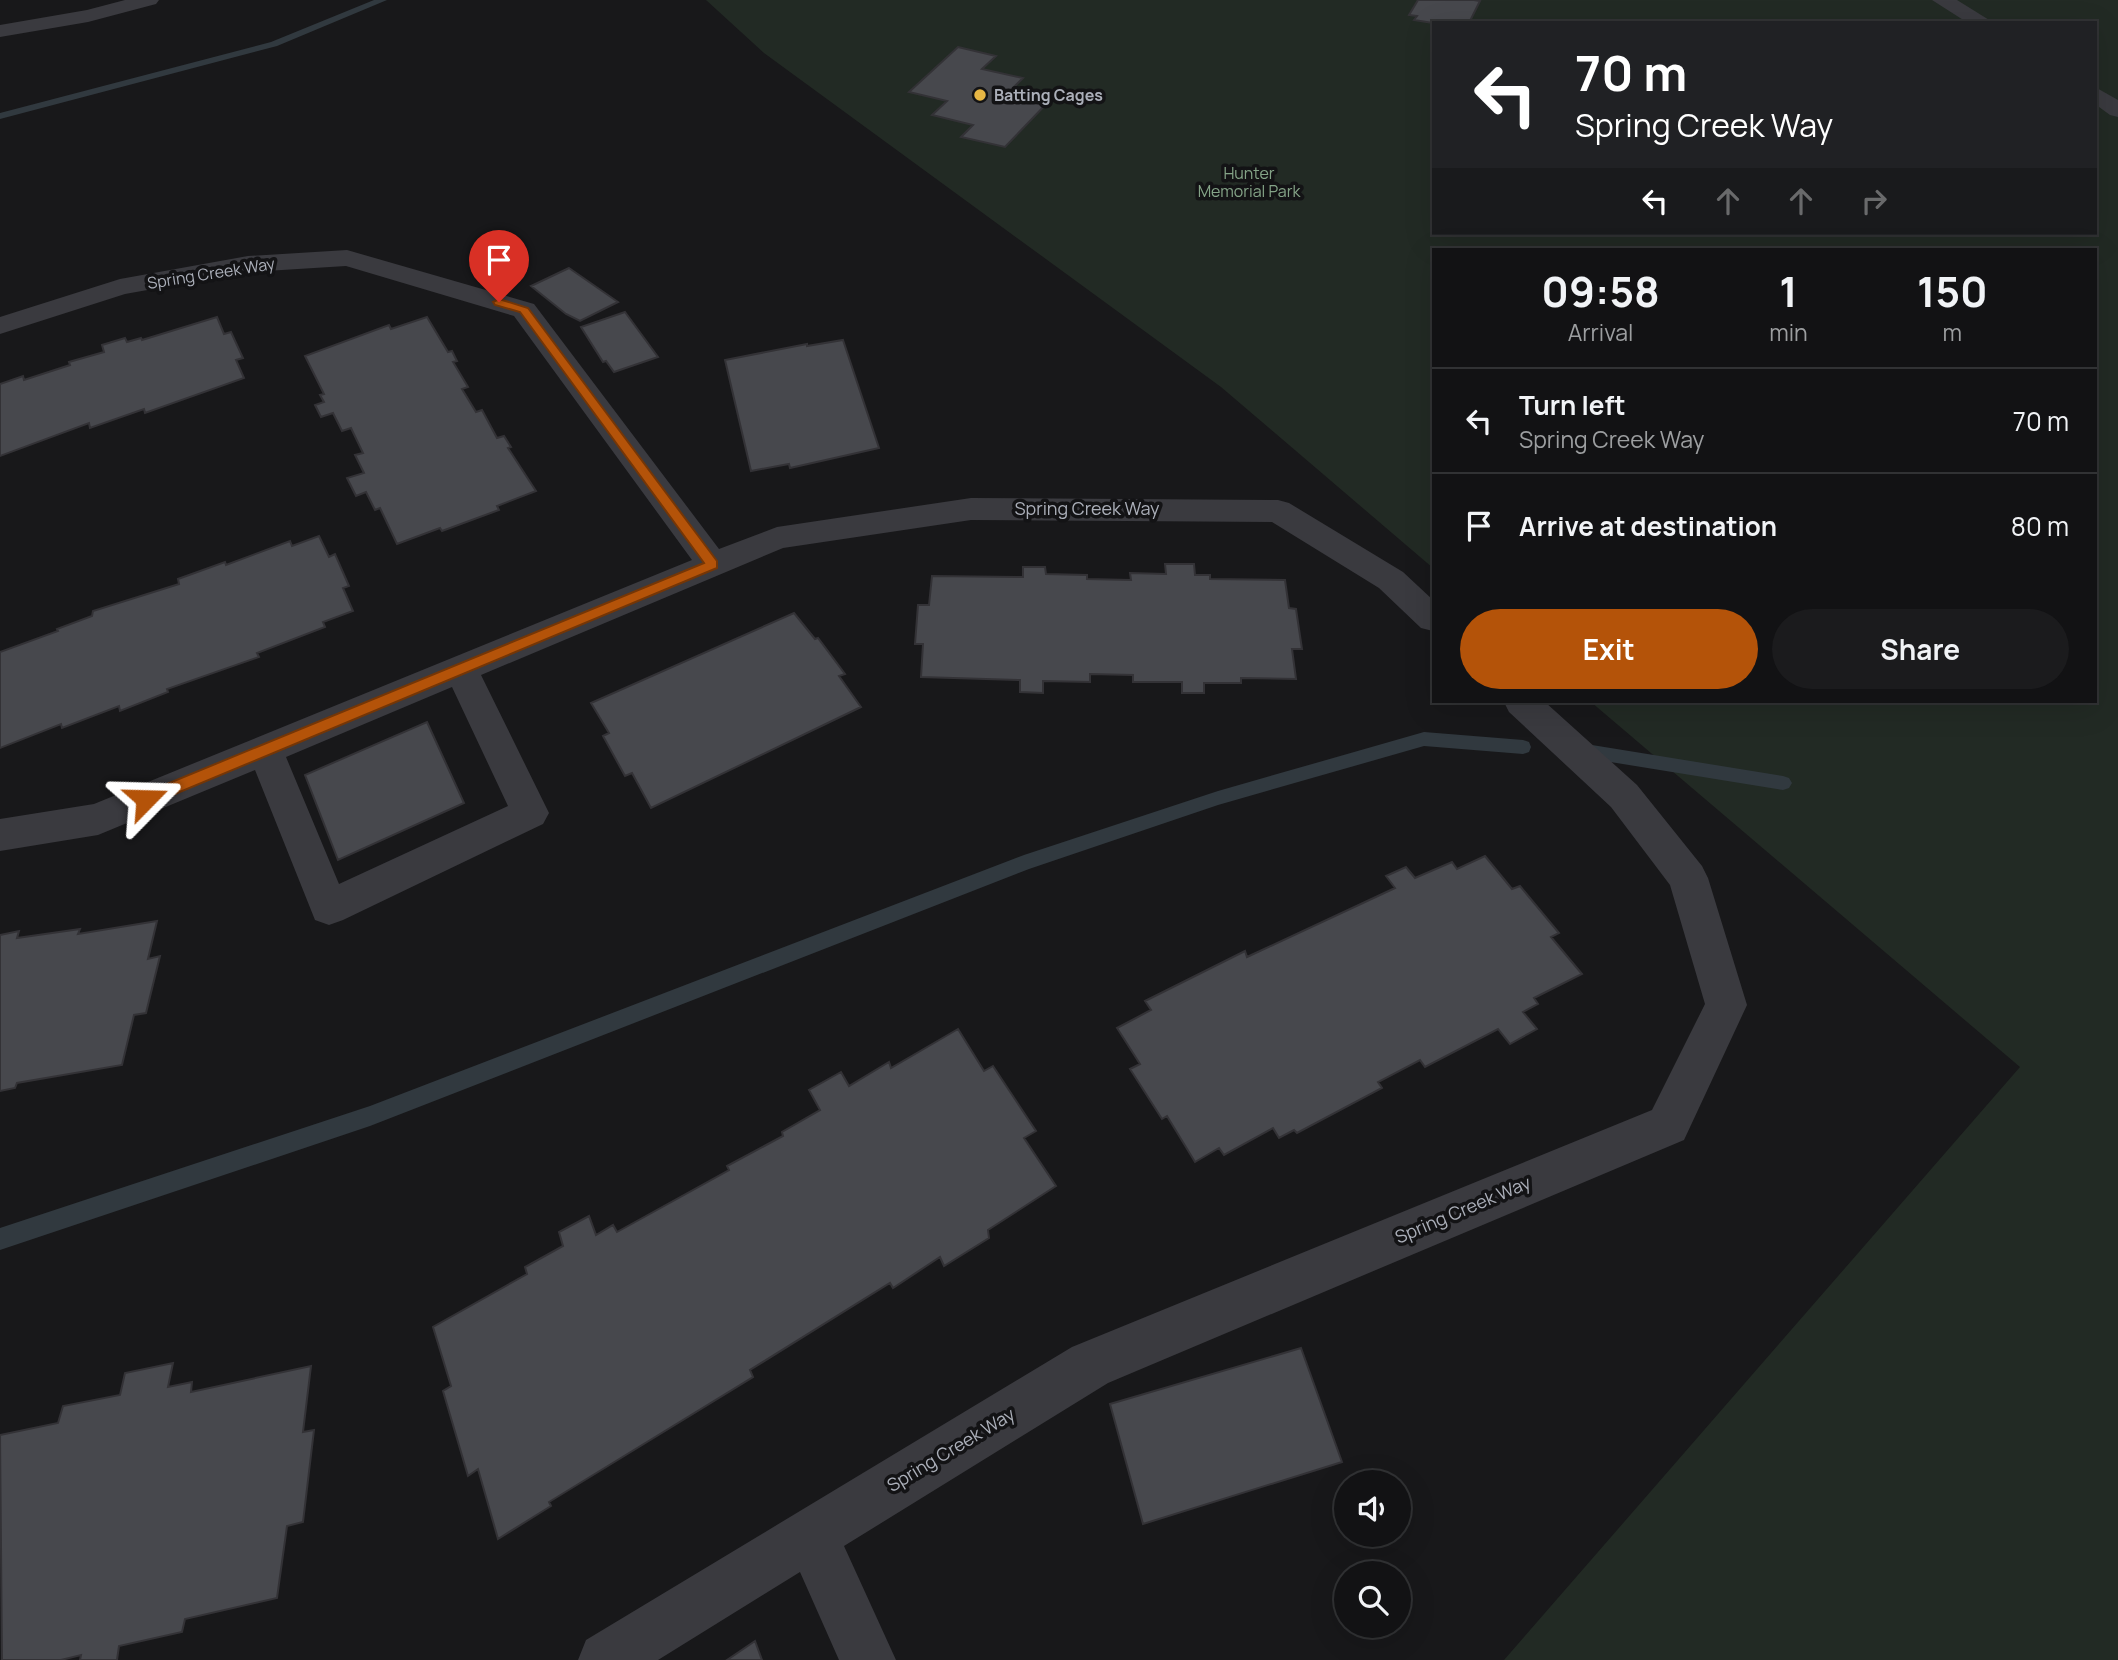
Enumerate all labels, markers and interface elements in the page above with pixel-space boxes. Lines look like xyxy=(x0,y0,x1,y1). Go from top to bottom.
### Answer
text: 70 m xyxy=(1575,39,1687,106)
icon: left xyxy=(1460,49,1551,140)
place label: Batting Cages xyxy=(994,84,1103,106)
marker: Batting Cages xyxy=(972,87,988,103)
text: Spring Creek Way xyxy=(1575,103,1833,147)
park label: Hunter Memorial Park xyxy=(1198,162,1301,202)
icon: left xyxy=(1636,182,1674,220)
icon: ahead xyxy=(1709,182,1747,220)
icon: ahead xyxy=(1782,182,1820,220)
icon: right xyxy=(1855,182,1893,220)
pin xyxy=(469,230,529,302)
icon: arrive xyxy=(480,241,518,279)
street label: Spring Creek Way xyxy=(146,252,277,294)
text: 09:58 xyxy=(1541,262,1660,320)
text: 1 xyxy=(1779,262,1798,320)
text: 150 xyxy=(1917,262,1988,320)
text: Arrival xyxy=(1568,316,1633,348)
text: min xyxy=(1769,316,1808,348)
text: m xyxy=(1943,316,1962,348)
text: Turn left xyxy=(1519,387,1626,423)
icon: left xyxy=(1460,402,1498,440)
text: 70 m xyxy=(2013,403,2069,439)
text: Spring Creek Way xyxy=(1519,423,1704,455)
street label: Spring Creek Way xyxy=(1014,496,1160,520)
icon: arrive xyxy=(1460,507,1498,545)
text: Arrive at destination xyxy=(1519,508,1777,544)
text: 80 m xyxy=(2011,508,2069,544)
button: Exit xyxy=(1460,609,1758,689)
button: Share xyxy=(1772,609,2069,689)
position arrow xyxy=(109,762,183,836)
street label: Spring Creek Way xyxy=(1391,1169,1535,1248)
street label: Spring Creek Way xyxy=(882,1401,1019,1497)
map controls xyxy=(1334,1470,1411,1638)
button: sound xyxy=(1334,1470,1411,1547)
button: search xyxy=(1334,1561,1411,1638)

